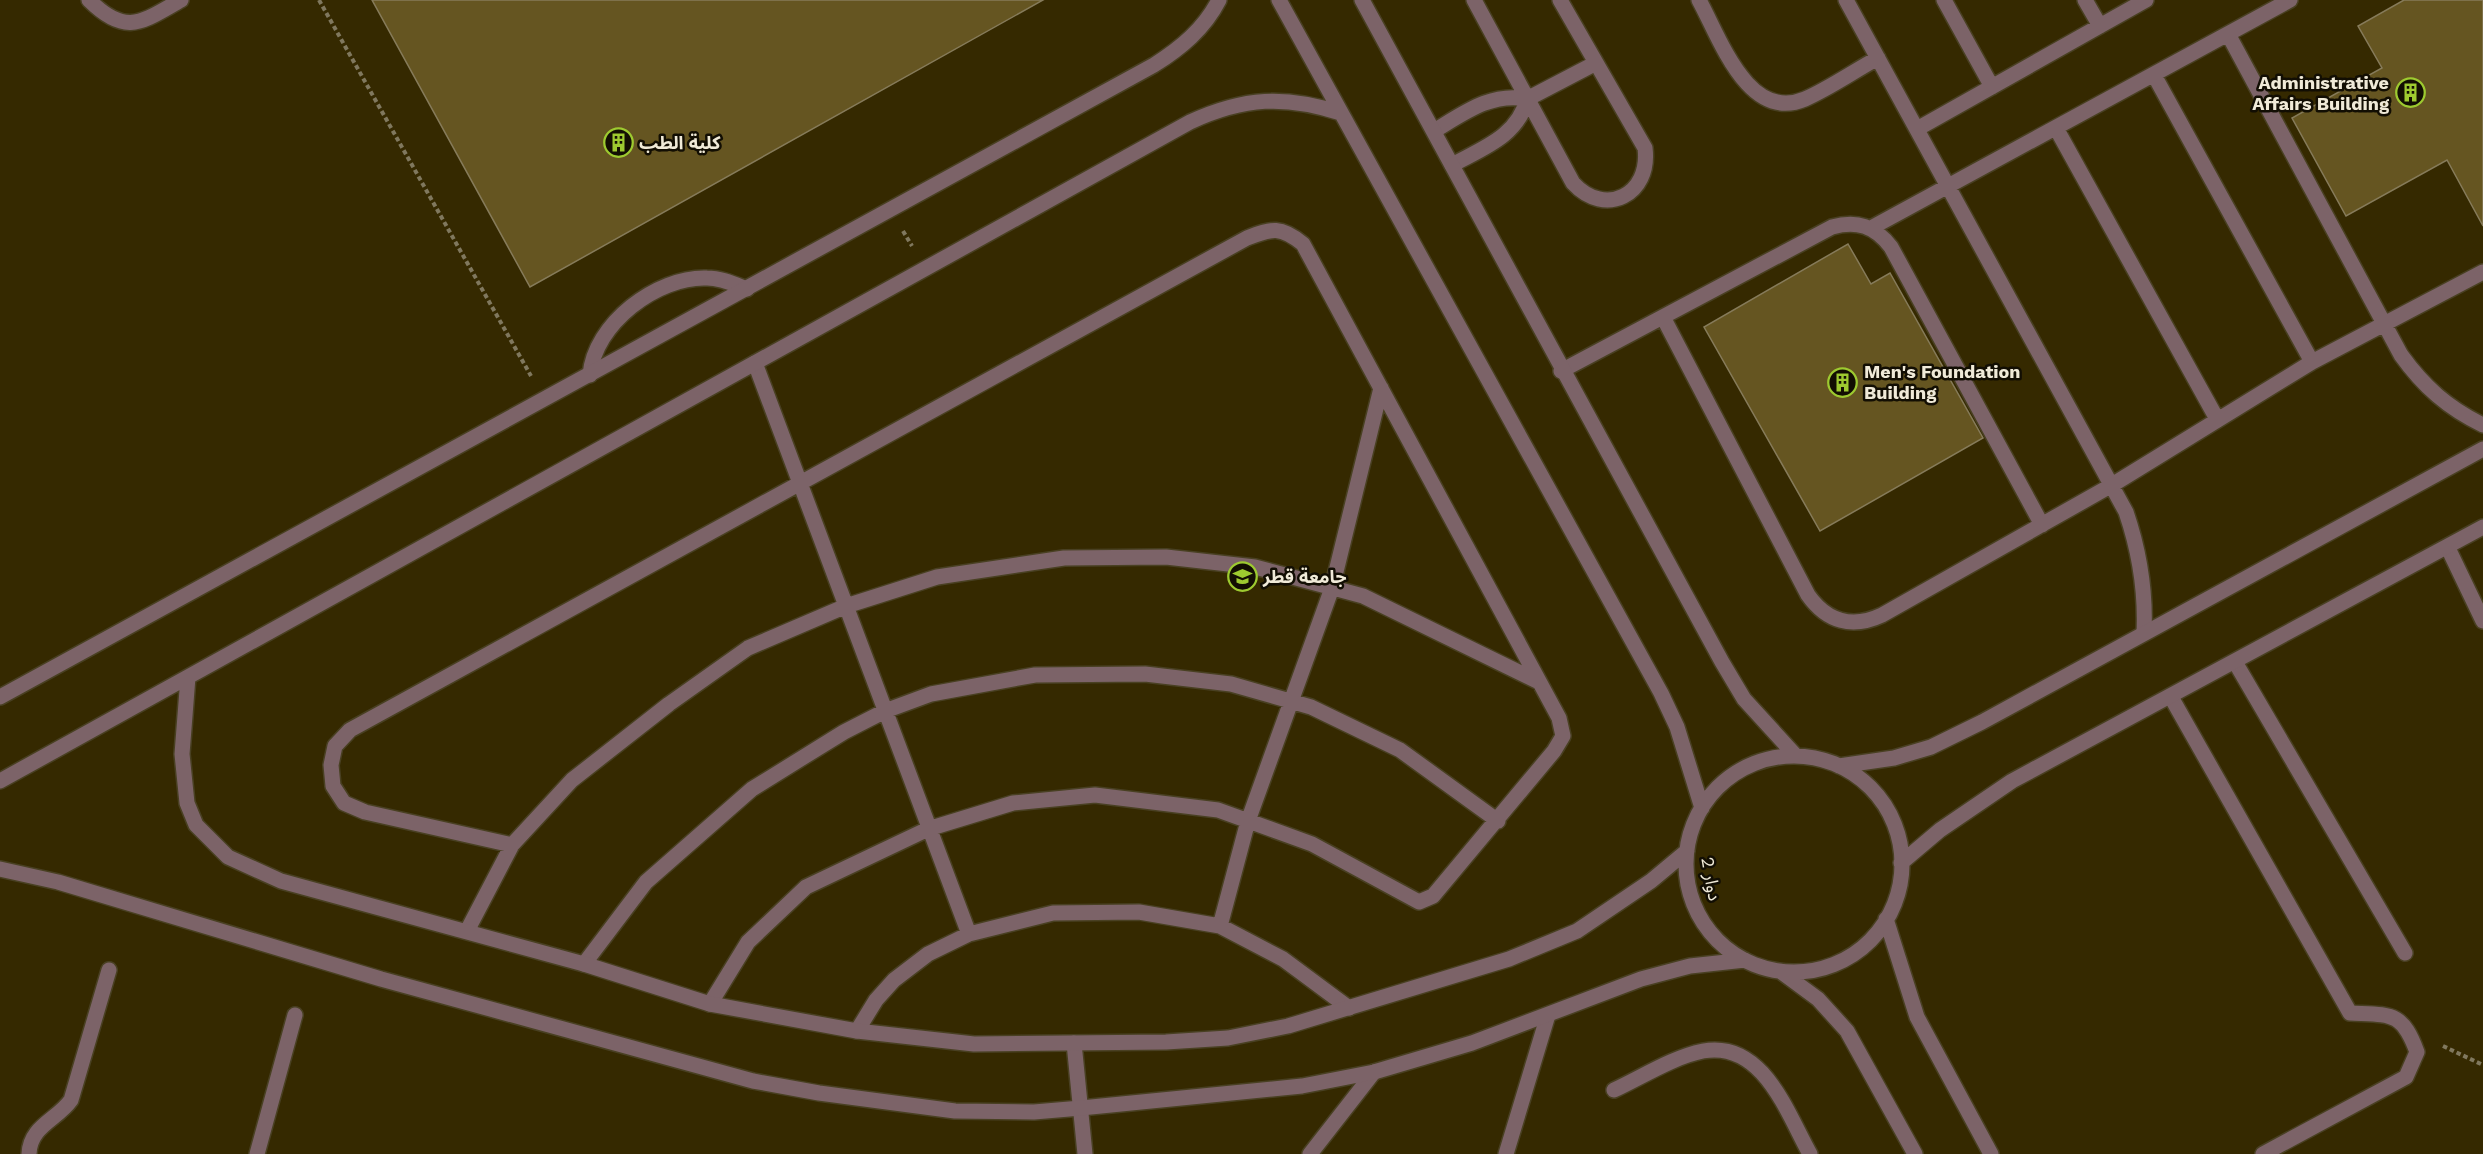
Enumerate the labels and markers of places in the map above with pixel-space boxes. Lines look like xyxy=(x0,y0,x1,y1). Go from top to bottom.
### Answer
place label: Administrative Affairs Building xyxy=(2252,72,2390,114)
building icon: Administrative Affairs Building xyxy=(2394,77,2426,109)
building icon: كلية الطب xyxy=(602,127,634,159)
place label: كلية الطب xyxy=(639,132,721,153)
place label: Men's Foundation Building xyxy=(1864,361,2020,403)
building icon: Men's Foundation Building xyxy=(1827,366,1859,398)
school or university icon: جامعة قطر xyxy=(1226,561,1258,593)
place label: جامعة قطر xyxy=(1262,566,1347,588)

